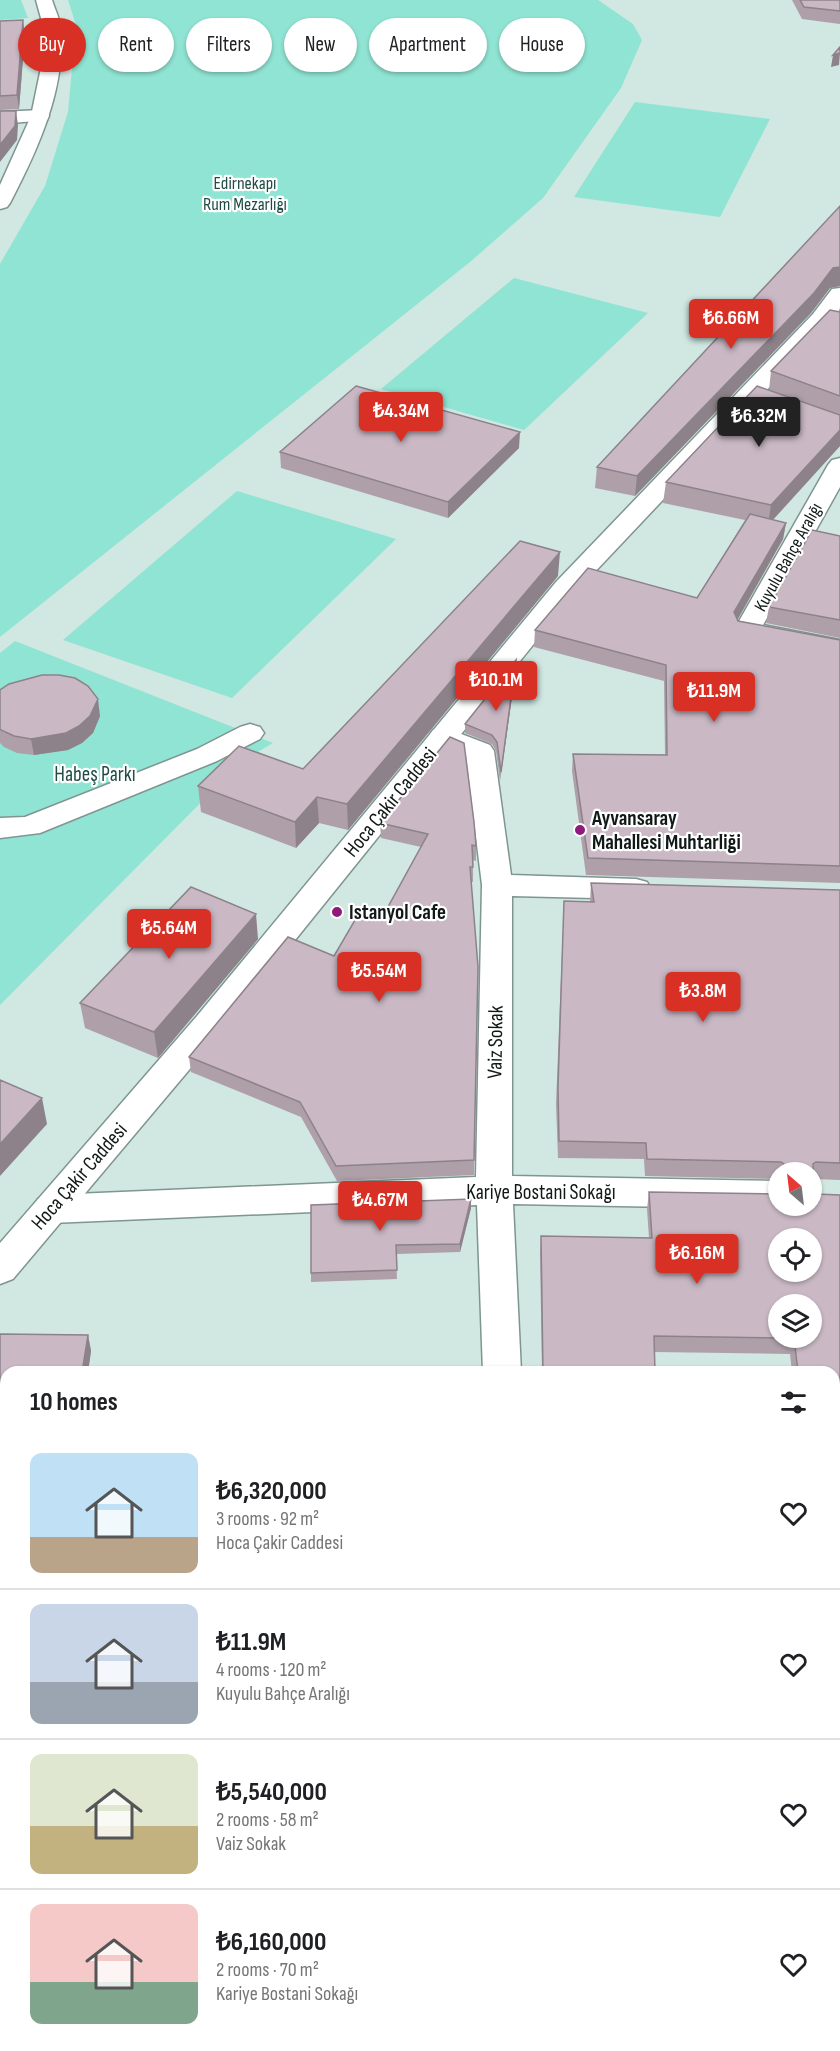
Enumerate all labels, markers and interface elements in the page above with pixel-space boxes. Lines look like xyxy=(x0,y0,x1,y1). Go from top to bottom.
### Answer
chip: Buy xyxy=(18,18,86,72)
chip: Rent xyxy=(98,18,174,72)
chip: Filters xyxy=(186,18,272,72)
chip: New xyxy=(284,18,357,72)
chip: Apartment xyxy=(369,18,487,72)
chip: House xyxy=(499,18,585,72)
park label: Edirnekapı Rum Mezarlığı xyxy=(203,173,287,215)
pin: ₺6.66M xyxy=(682,299,780,350)
text: ₺6.66M xyxy=(703,306,759,330)
pin: ₺4.34M xyxy=(352,392,450,443)
pin: ₺6.32M xyxy=(710,397,808,448)
text: ₺4.34M xyxy=(373,399,429,423)
text: ₺6.32M xyxy=(731,404,787,428)
street label: Kuyulu Bahçe Aralığı xyxy=(750,499,827,615)
pin: ₺10.1M xyxy=(447,661,545,712)
text: ₺10.1M xyxy=(469,668,523,692)
pin: ₺11.9M xyxy=(665,672,763,723)
text: ₺11.9M xyxy=(687,679,741,703)
street label: Hoca Çakir Caddesi xyxy=(339,743,442,862)
park label: Habeş Parkı xyxy=(54,762,136,787)
place label: Ayvansaray Mahallesi Muhtarliği xyxy=(591,806,741,855)
marker: Ayvansaray Mahallesi Muhtarliği xyxy=(573,823,587,837)
place label: Istanyol Cafe xyxy=(349,900,446,925)
marker: Istanyol Cafe xyxy=(330,905,344,919)
pin: ₺5.64M xyxy=(120,909,218,960)
text: ₺5.64M xyxy=(141,916,197,940)
pin: ₺5.54M xyxy=(330,952,428,1003)
text: ₺5.54M xyxy=(351,959,407,983)
pin: ₺3.8M xyxy=(661,972,745,1023)
text: ₺3.8M xyxy=(680,979,726,1003)
street label: Vaiz Sokak xyxy=(482,1005,509,1079)
street label: Hoca Çakir Caddesi xyxy=(26,1118,133,1235)
north arrow xyxy=(768,1162,822,1216)
map controls xyxy=(768,1162,822,1348)
street label: Kariye Bostani Sokağı xyxy=(466,1180,616,1205)
pin: ₺4.67M xyxy=(331,1181,429,1232)
text: ₺4.67M xyxy=(352,1188,408,1212)
button: locate xyxy=(768,1228,822,1282)
pin: ₺6.16M xyxy=(648,1234,746,1285)
text: ₺6.16M xyxy=(669,1241,725,1265)
button: layers xyxy=(768,1294,822,1348)
icon: filters xyxy=(777,1386,810,1419)
text: 10 homes xyxy=(30,1387,118,1418)
text: ₺6,320,000 xyxy=(216,1476,327,1507)
icon: home xyxy=(78,1477,150,1549)
icon: heart xyxy=(777,1497,810,1530)
text: 3 rooms · 92 m² xyxy=(216,1507,319,1531)
text: Hoca Çakir Caddesi xyxy=(216,1531,343,1555)
text: ₺11.9M xyxy=(216,1627,286,1658)
icon: home xyxy=(78,1628,150,1700)
icon: heart xyxy=(777,1648,810,1681)
text: 4 rooms · 120 m² xyxy=(216,1658,327,1682)
text: Kuyulu Bahçe Aralığı xyxy=(216,1682,350,1706)
text: ₺5,540,000 xyxy=(216,1777,327,1808)
icon: home xyxy=(78,1778,150,1850)
icon: heart xyxy=(777,1798,810,1831)
text: 2 rooms · 58 m² xyxy=(216,1808,319,1832)
text: Vaiz Sokak xyxy=(216,1832,286,1856)
text: ₺6,160,000 xyxy=(216,1927,326,1958)
icon: home xyxy=(78,1928,150,2000)
icon: heart xyxy=(777,1948,810,1981)
text: 2 rooms · 70 m² xyxy=(216,1958,319,1982)
text: Kariye Bostani Sokağı xyxy=(216,1982,358,2006)

